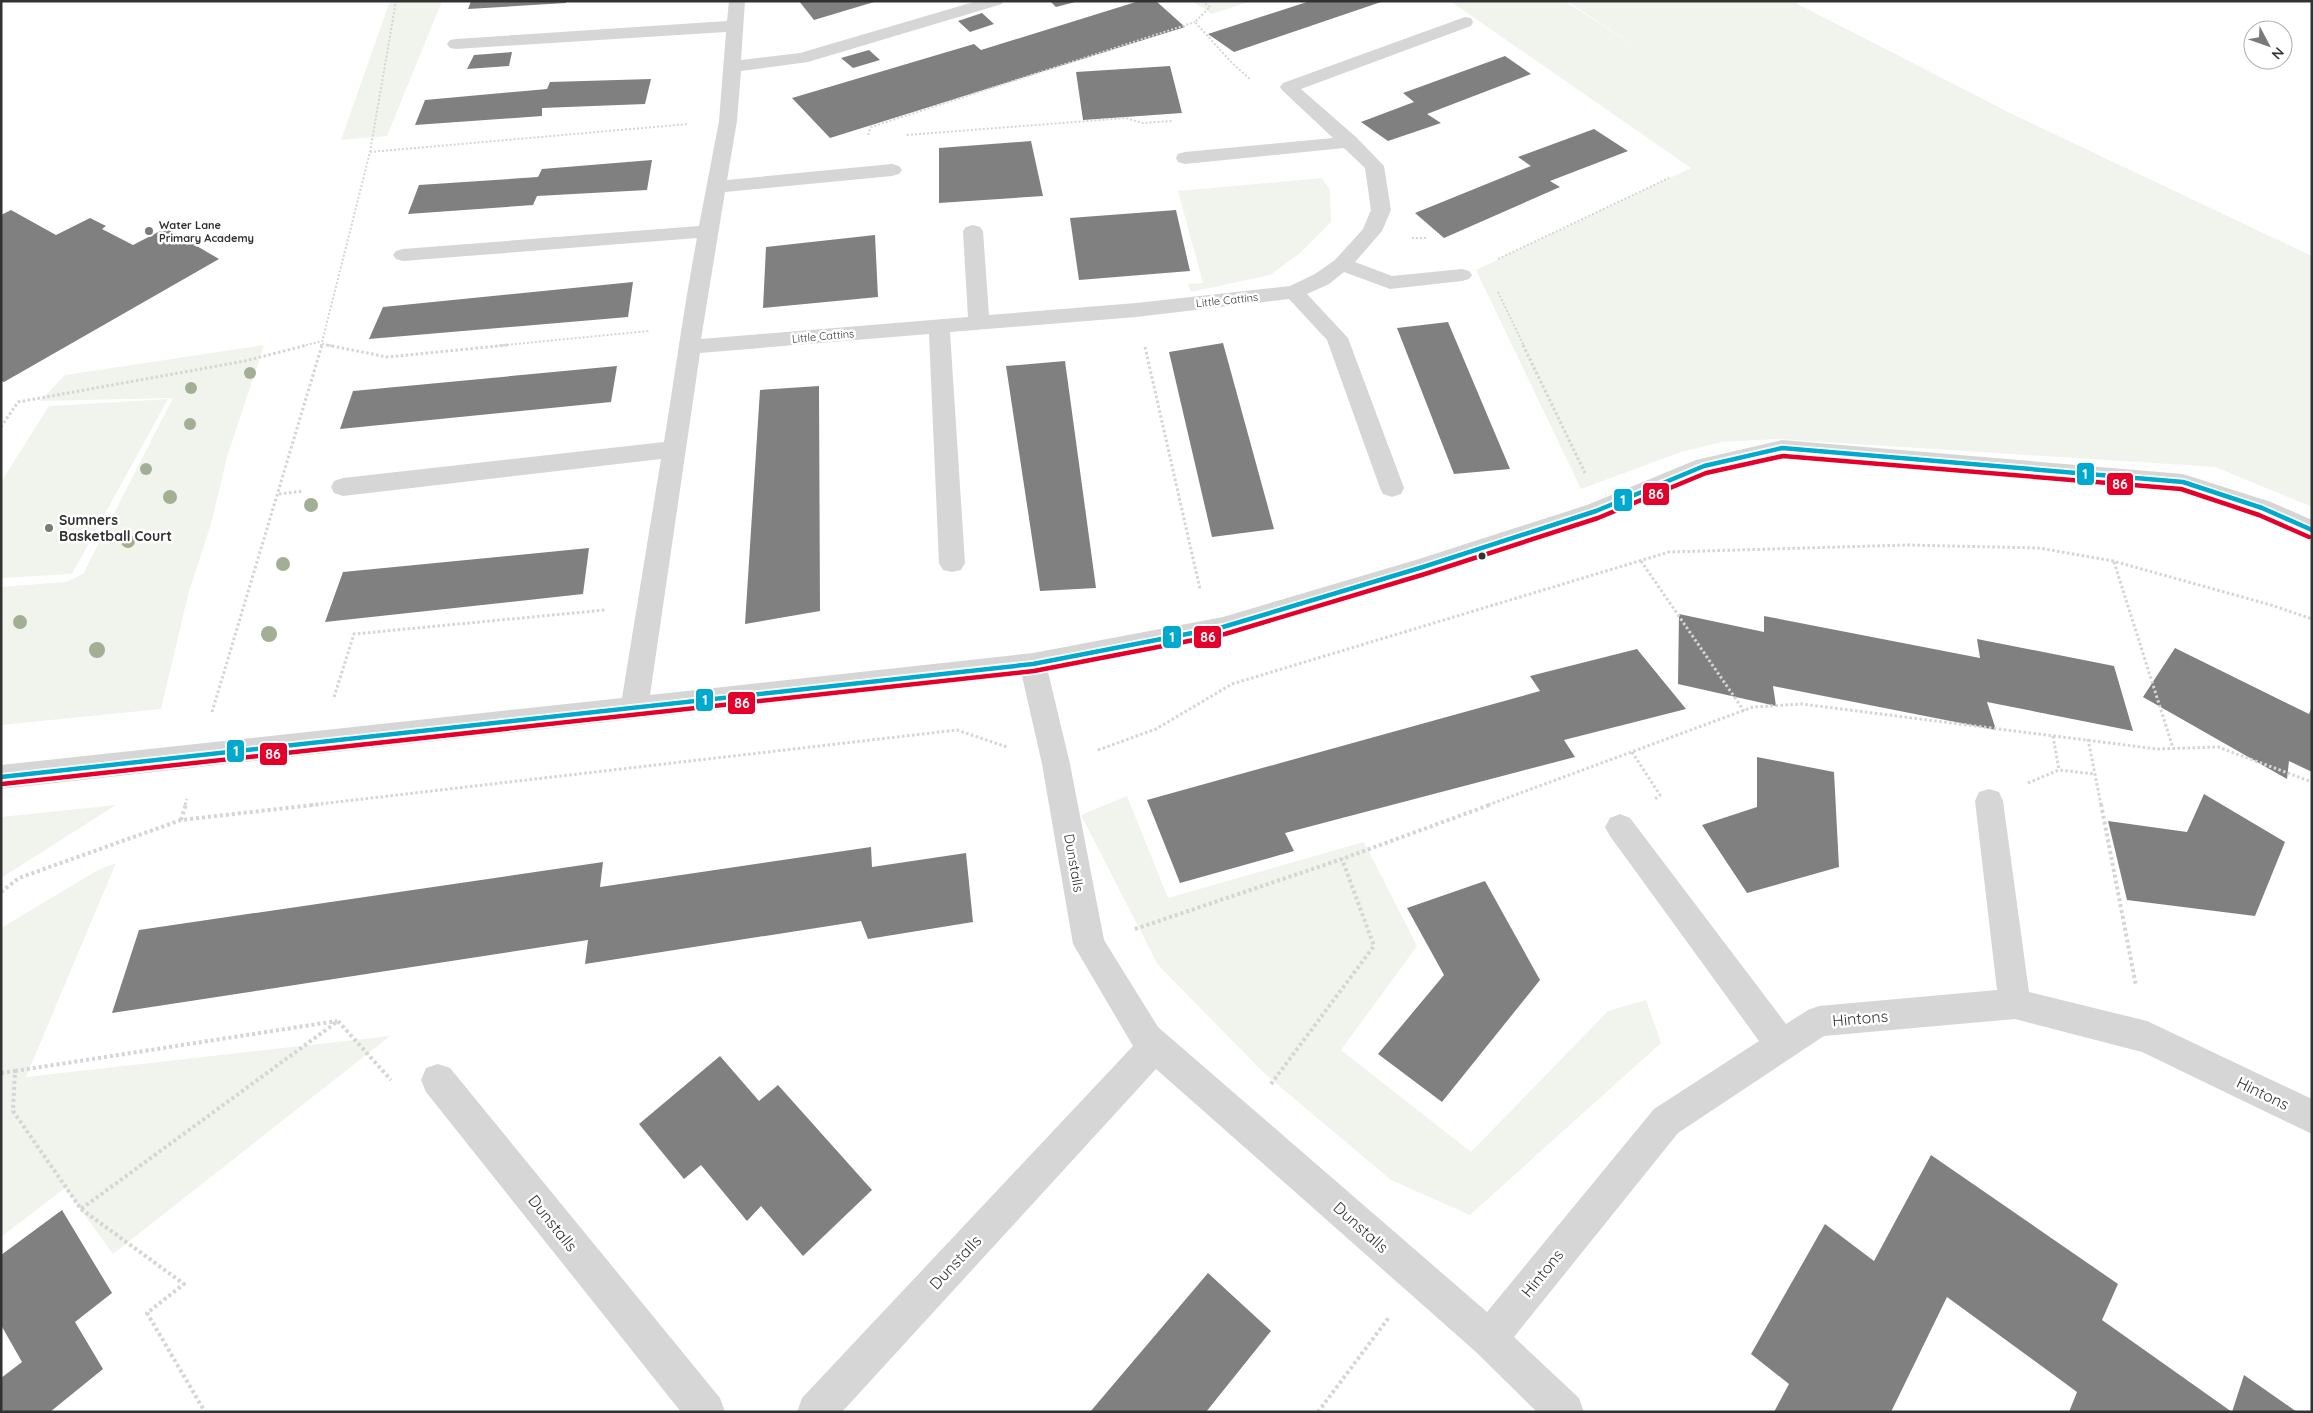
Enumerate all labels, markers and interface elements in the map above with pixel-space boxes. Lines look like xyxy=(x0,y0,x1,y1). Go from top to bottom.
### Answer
north arrow xyxy=(2243,20,2293,70)
text: N xyxy=(2268,44,2288,63)
place label: Water Lane Primary Academy xyxy=(159,218,254,245)
marker: Water Lane Primary Academy xyxy=(143,225,155,237)
street label: Little Cattins xyxy=(1195,290,1259,310)
street label: Little Cattins xyxy=(791,326,855,346)
line badge: 1 xyxy=(2076,462,2095,486)
text: 1 xyxy=(2082,465,2088,483)
line badge: 86 xyxy=(2106,472,2134,496)
text: 86 xyxy=(2112,475,2128,493)
line badge: 86 xyxy=(1642,482,1670,506)
text: 86 xyxy=(1648,485,1664,503)
line badge: 1 xyxy=(1613,488,1633,512)
text: 1 xyxy=(1620,491,1626,509)
place label: Sumners Basketball Court xyxy=(59,511,172,545)
marker: Sumners Basketball Court xyxy=(43,522,55,534)
unlabelled marker xyxy=(1477,551,1487,561)
line badge: 1 xyxy=(1162,625,1182,649)
line badge: 86 xyxy=(1193,625,1222,649)
text: 1 xyxy=(1169,628,1175,646)
text: 86 xyxy=(1200,628,1216,646)
line badge: 1 xyxy=(695,688,714,712)
text: 1 xyxy=(702,691,708,709)
line badge: 86 xyxy=(727,691,756,715)
text: 86 xyxy=(734,694,750,712)
line badge: 1 xyxy=(226,739,245,763)
text: 1 xyxy=(233,742,239,760)
line badge: 86 xyxy=(259,742,288,766)
text: 86 xyxy=(265,745,281,763)
street label: Dunstalls xyxy=(1060,832,1088,894)
street label: Hintons xyxy=(1831,1006,1889,1030)
street label: Hintons xyxy=(2233,1072,2293,1114)
street label: Dunstalls xyxy=(524,1191,582,1255)
street label: Dunstalls xyxy=(1329,1197,1393,1257)
street label: Dunstalls xyxy=(925,1231,985,1293)
street label: Hintons xyxy=(1517,1245,1567,1301)

